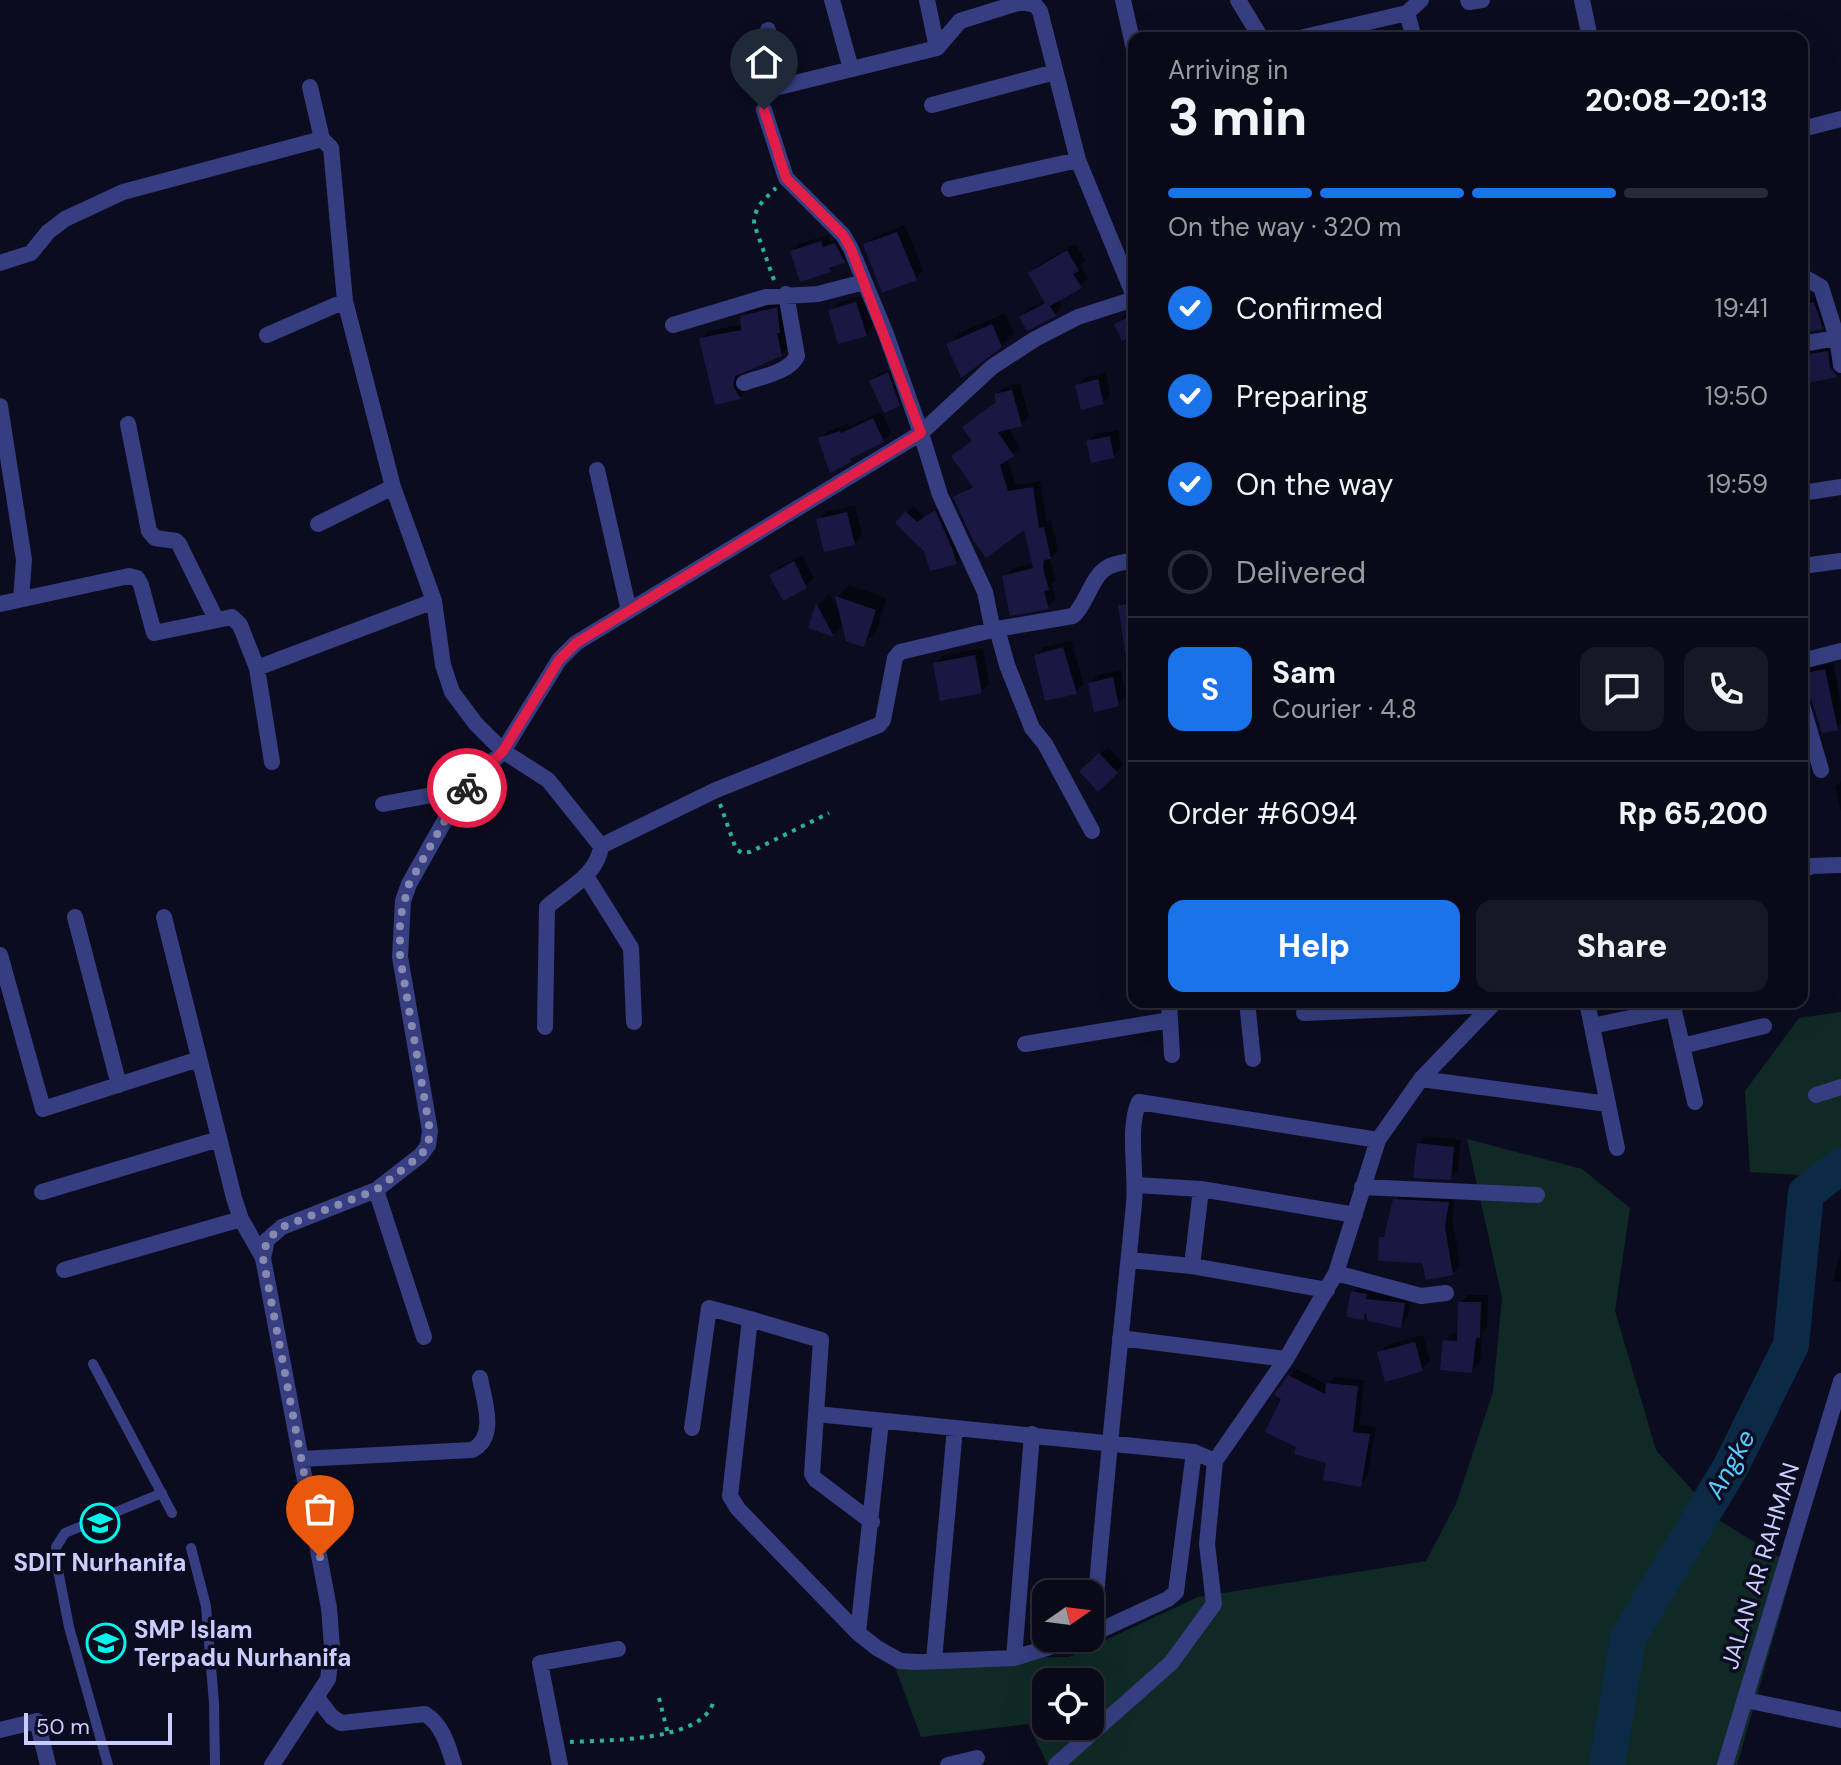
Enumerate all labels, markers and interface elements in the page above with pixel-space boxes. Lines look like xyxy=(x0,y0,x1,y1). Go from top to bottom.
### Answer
pin xyxy=(730,28,798,110)
icon: home xyxy=(742,40,786,84)
text: Arriving in xyxy=(1168,53,1288,87)
text: 20:08–20:13 xyxy=(1585,81,1768,120)
text: 3 min xyxy=(1168,83,1307,151)
text: On the way · 320 m xyxy=(1168,210,1401,244)
icon: check xyxy=(1168,286,1212,330)
text: Confirmed xyxy=(1236,289,1383,328)
text: 19:41 xyxy=(1714,291,1768,325)
icon: check xyxy=(1168,374,1212,418)
text: Preparing xyxy=(1236,377,1368,416)
text: 19:50 xyxy=(1705,379,1768,413)
icon: check xyxy=(1168,462,1212,506)
text: On the way xyxy=(1236,465,1393,504)
text: 19:59 xyxy=(1707,467,1768,501)
text: Delivered xyxy=(1236,553,1366,592)
button: chat xyxy=(1580,647,1664,731)
button: phone xyxy=(1684,647,1768,731)
text: Sam xyxy=(1272,653,1336,692)
text: S xyxy=(1201,670,1219,709)
text: Courier · 4.8 xyxy=(1272,692,1417,726)
courier xyxy=(427,748,507,828)
icon: bike xyxy=(445,766,489,810)
text: Order #6094 xyxy=(1168,794,1357,833)
text: Rp 65,200 xyxy=(1618,794,1768,833)
button: Help xyxy=(1168,900,1460,992)
button: Share xyxy=(1476,900,1768,992)
water label: Angke xyxy=(1697,1423,1763,1506)
street label: JALAN AR RAHMAN xyxy=(1714,1459,1806,1673)
pin xyxy=(286,1475,354,1557)
icon: bag xyxy=(298,1487,342,1531)
school or university icon: SDIT Nurhanifa xyxy=(79,1502,121,1544)
place label: SDIT Nurhanifa xyxy=(14,1547,186,1578)
north arrow xyxy=(1032,1580,1104,1652)
map controls xyxy=(1032,1580,1104,1740)
place label: SMP Islam Terpadu Nurhanifa xyxy=(134,1614,351,1673)
school or university icon: SMP Islam Terpadu Nurhanifa xyxy=(85,1622,127,1664)
button: locate xyxy=(1032,1668,1104,1740)
scale bar xyxy=(24,1709,172,1745)
text: 50 m xyxy=(36,1712,90,1741)

